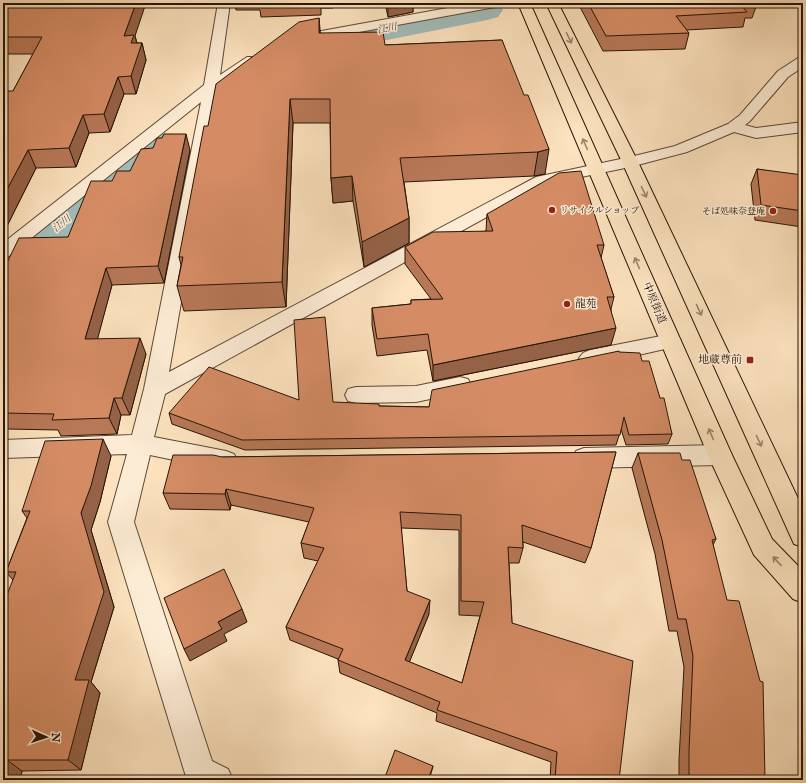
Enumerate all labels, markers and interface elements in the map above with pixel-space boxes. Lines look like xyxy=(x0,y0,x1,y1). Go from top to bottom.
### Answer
water label: 江川 xyxy=(376,21,399,37)
one-way arrow xyxy=(566,32,573,44)
one-way arrow xyxy=(581,139,589,151)
one-way arrow xyxy=(641,186,648,198)
marker: リサイクルショップ xyxy=(547,205,557,215)
place label: リサイクルショップ xyxy=(560,205,639,216)
place label: そば処味奈登庵 xyxy=(702,206,765,217)
marker: そば処味奈登庵 xyxy=(768,206,778,216)
water label: 江川 xyxy=(50,212,75,235)
one-way arrow xyxy=(633,258,640,270)
street label: 中原街道 xyxy=(639,280,669,326)
place label: 龍苑 xyxy=(575,297,597,311)
marker: 龍苑 xyxy=(562,299,572,309)
one-way arrow xyxy=(696,304,703,316)
place label: 地蔵尊前 xyxy=(698,353,742,367)
marker: 地蔵尊前 xyxy=(745,355,755,365)
one-way arrow xyxy=(707,429,714,441)
one-way arrow xyxy=(756,435,763,447)
one-way arrow xyxy=(772,556,781,567)
north arrow xyxy=(26,717,66,757)
text: N xyxy=(48,731,62,743)

